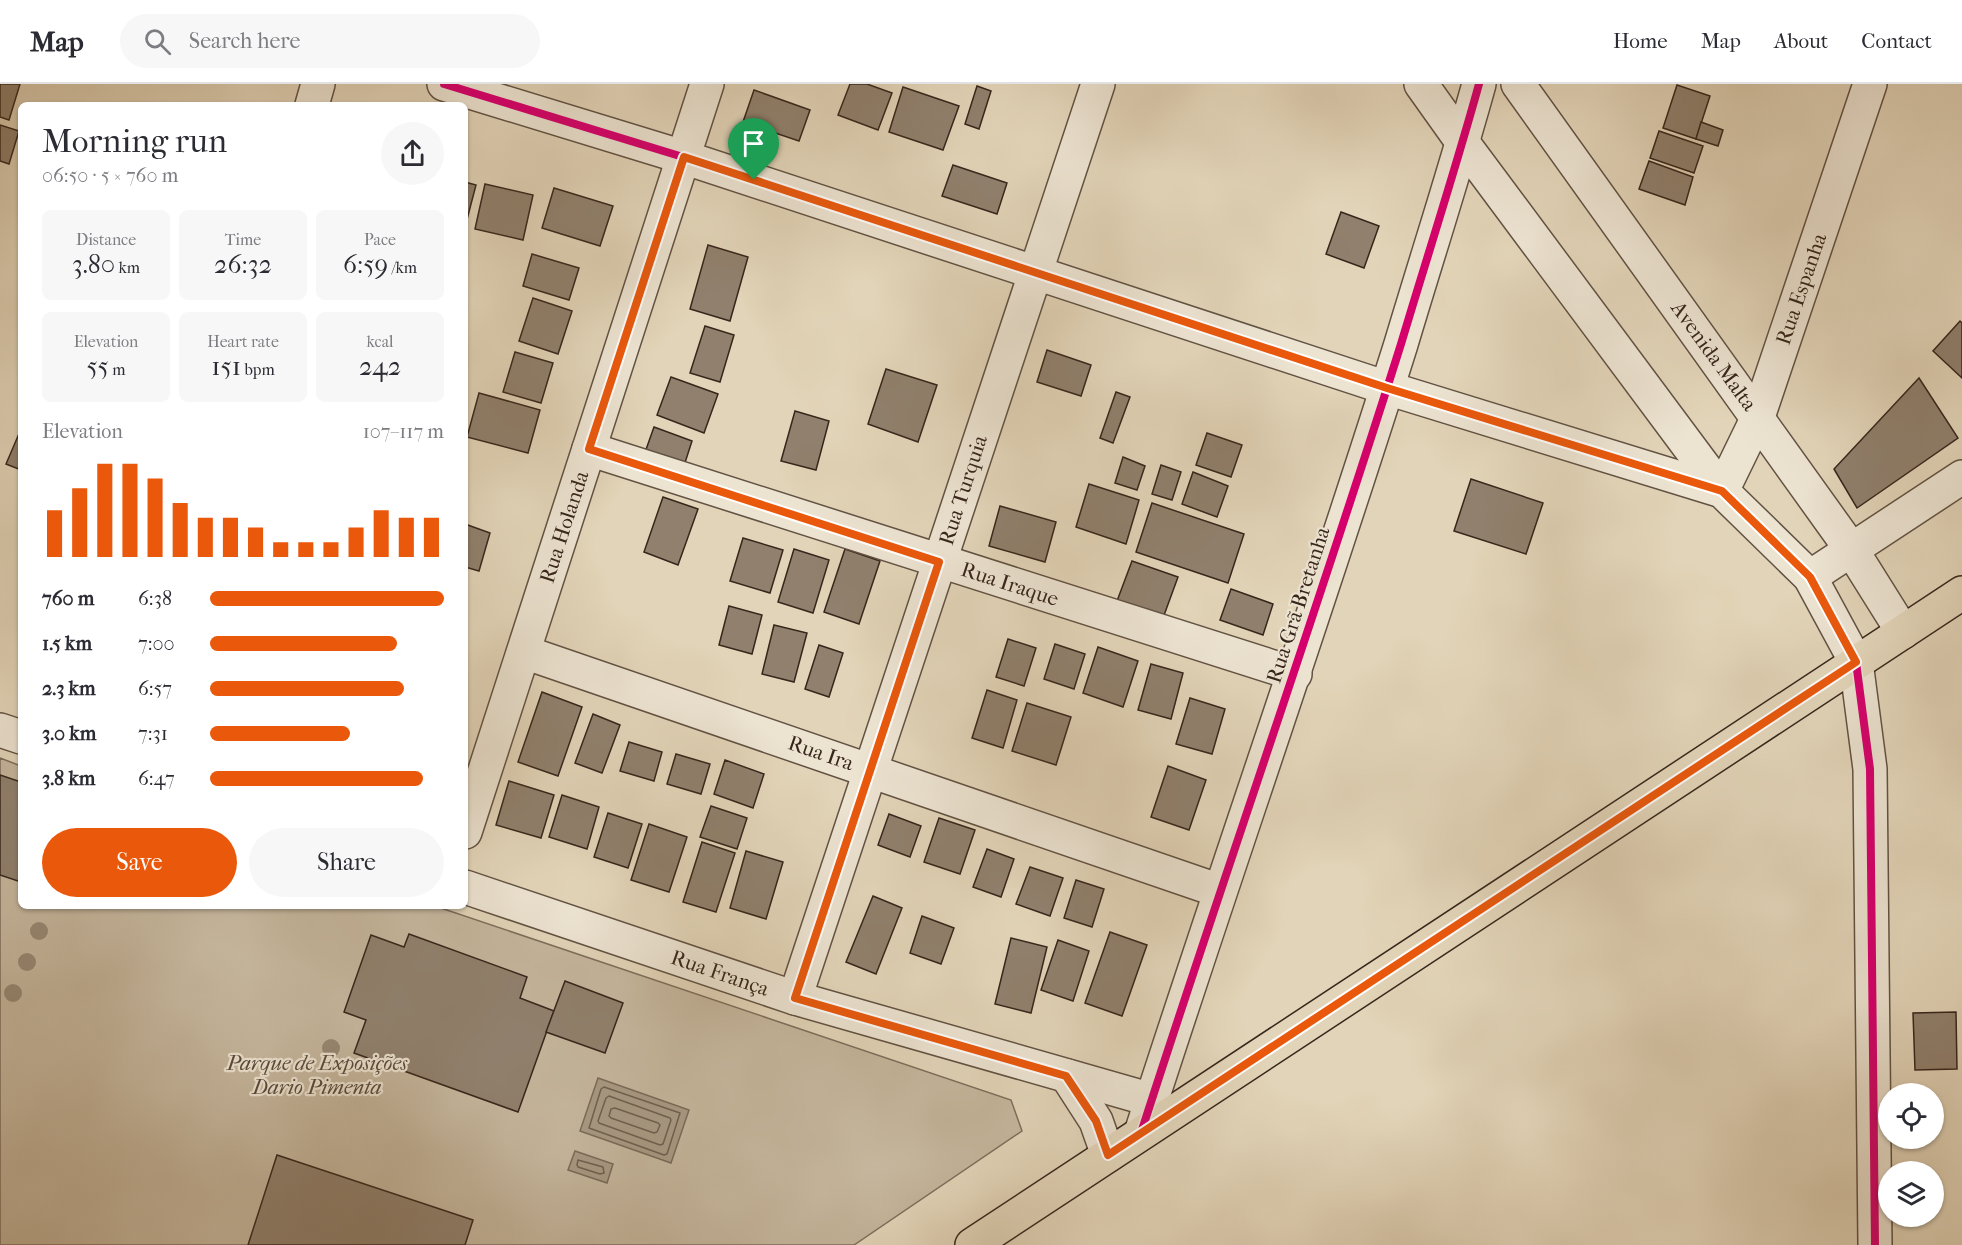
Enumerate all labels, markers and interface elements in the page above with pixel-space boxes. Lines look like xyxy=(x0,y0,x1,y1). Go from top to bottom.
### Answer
search box xyxy=(120,14,540,68)
text: Map xyxy=(30,25,84,58)
icon: search xyxy=(141,25,174,58)
text: Search here xyxy=(189,28,300,54)
text: Home xyxy=(1613,29,1668,53)
text: Map xyxy=(1701,29,1741,53)
text: About xyxy=(1774,29,1828,53)
text: Contact xyxy=(1861,29,1932,53)
pin xyxy=(728,118,779,180)
text: Morning run xyxy=(42,122,227,161)
button: share xyxy=(381,122,444,185)
icon: arrive xyxy=(737,127,770,160)
text: 06:50 · 5 × 760 m xyxy=(42,164,178,187)
text: Distance xyxy=(76,230,136,249)
text: Time xyxy=(225,230,261,249)
text: Pace xyxy=(364,230,396,249)
street label: Rua Espanha xyxy=(1771,230,1831,348)
text: 3.80 xyxy=(72,249,115,280)
text: 26:32 xyxy=(214,249,272,280)
text: 6:59 xyxy=(343,249,388,280)
text: km xyxy=(115,258,140,277)
text: /km xyxy=(388,258,417,277)
street label: Avenida Malta xyxy=(1666,296,1762,416)
text: Elevation xyxy=(74,332,138,351)
text: Heart rate xyxy=(207,332,279,351)
text: kcal xyxy=(367,332,393,351)
text: 55 xyxy=(86,351,109,382)
text: 151 xyxy=(211,351,241,382)
text: 242 xyxy=(359,351,401,382)
text: m xyxy=(109,360,126,379)
text: bpm xyxy=(241,360,275,379)
text: Elevation xyxy=(42,420,123,443)
text: 107–117 m xyxy=(363,420,444,443)
street label: Rua Turquia xyxy=(934,432,992,548)
street label: Rua Holanda xyxy=(535,468,594,586)
street label: Rua Grã Bretanha xyxy=(1261,524,1335,686)
street label: Rua Iraque xyxy=(958,557,1062,611)
text: 760 m xyxy=(42,587,94,610)
text: 6:38 xyxy=(138,587,172,610)
text: 1.5 km xyxy=(42,632,92,655)
text: 7:00 xyxy=(138,632,175,655)
text: 2.3 km xyxy=(42,677,96,700)
text: 6:57 xyxy=(138,677,172,700)
text: 3.0 km xyxy=(42,722,96,745)
text: 7:31 xyxy=(138,722,168,745)
street label: Rua Ira xyxy=(785,731,857,775)
text: 3.8 km xyxy=(42,767,95,790)
text: 6:47 xyxy=(138,767,175,790)
button: Save xyxy=(42,828,237,897)
button: Share xyxy=(249,828,444,897)
street label: Rua França xyxy=(668,945,772,1001)
park label: Parque de Exposições Dario Pimenta xyxy=(226,1051,408,1099)
map controls xyxy=(1878,1083,1944,1227)
button: locate xyxy=(1878,1083,1944,1149)
button: layers xyxy=(1878,1161,1944,1227)

